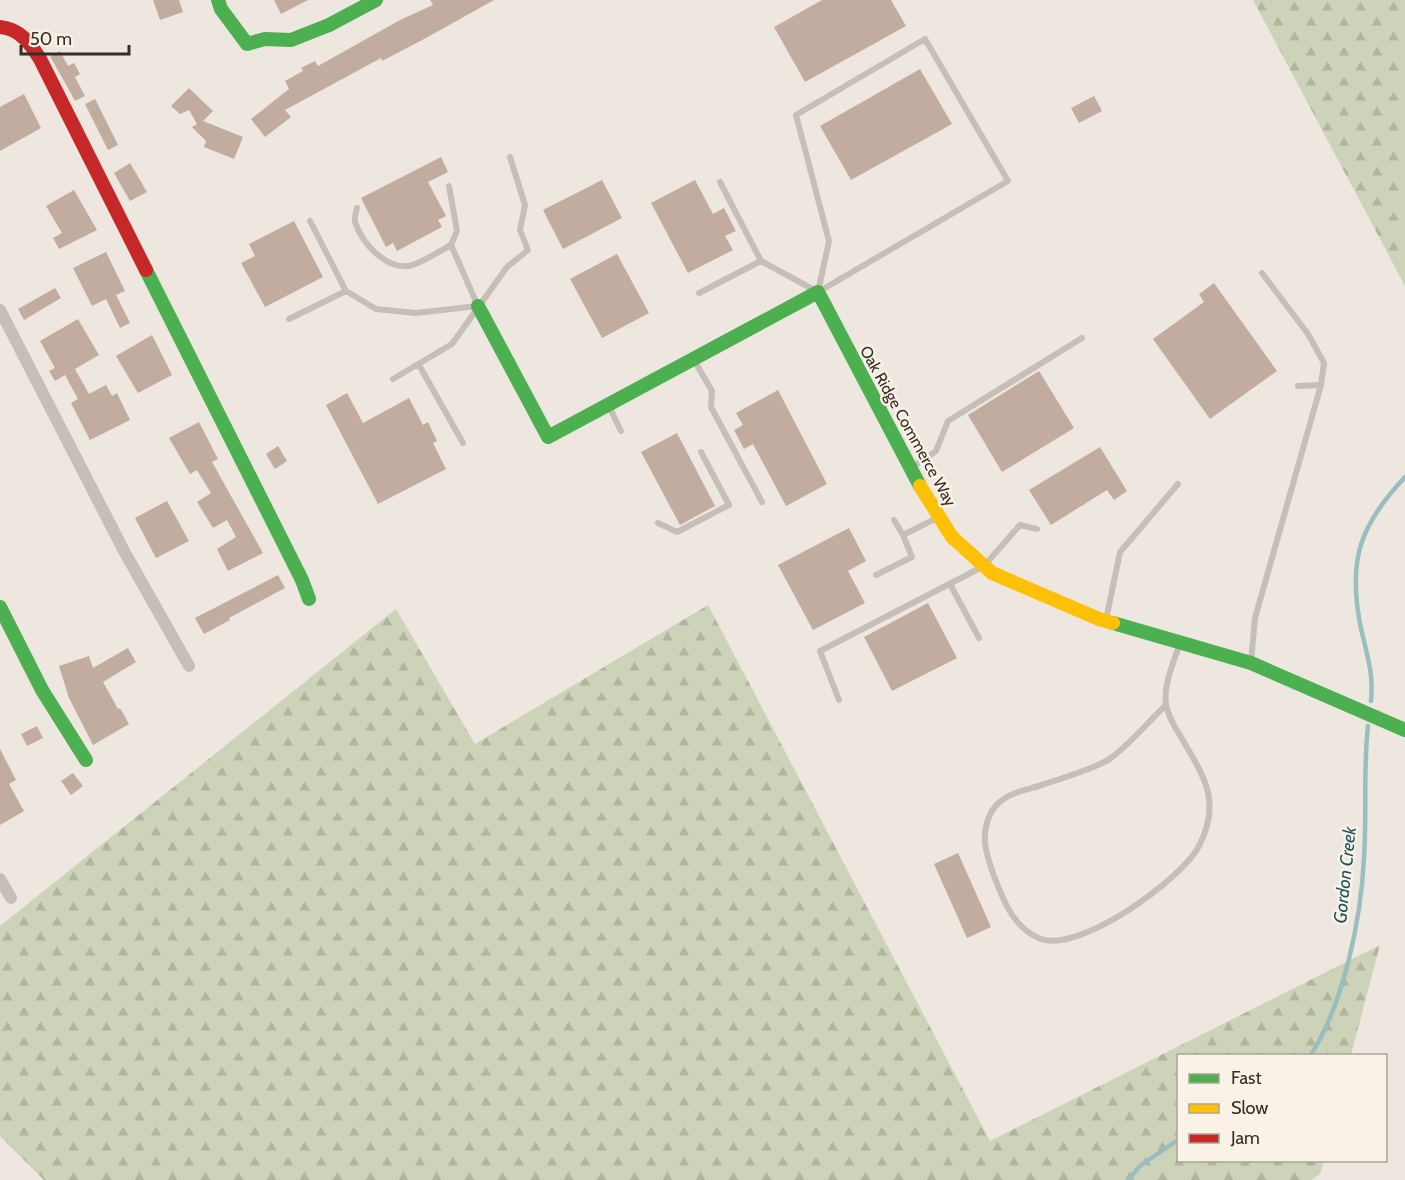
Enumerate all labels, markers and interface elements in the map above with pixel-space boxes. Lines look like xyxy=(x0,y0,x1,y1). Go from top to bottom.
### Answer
scale bar xyxy=(21,18,129,56)
text: 50 m xyxy=(30,28,72,50)
street label: Oak Ridge Commerce Way xyxy=(856,342,960,510)
water label: Gordon Creek xyxy=(1329,824,1361,924)
legend xyxy=(1177,1054,1387,1162)
text: Fast xyxy=(1231,1067,1262,1089)
text: Slow xyxy=(1231,1097,1268,1119)
text: Jam xyxy=(1230,1127,1260,1149)

